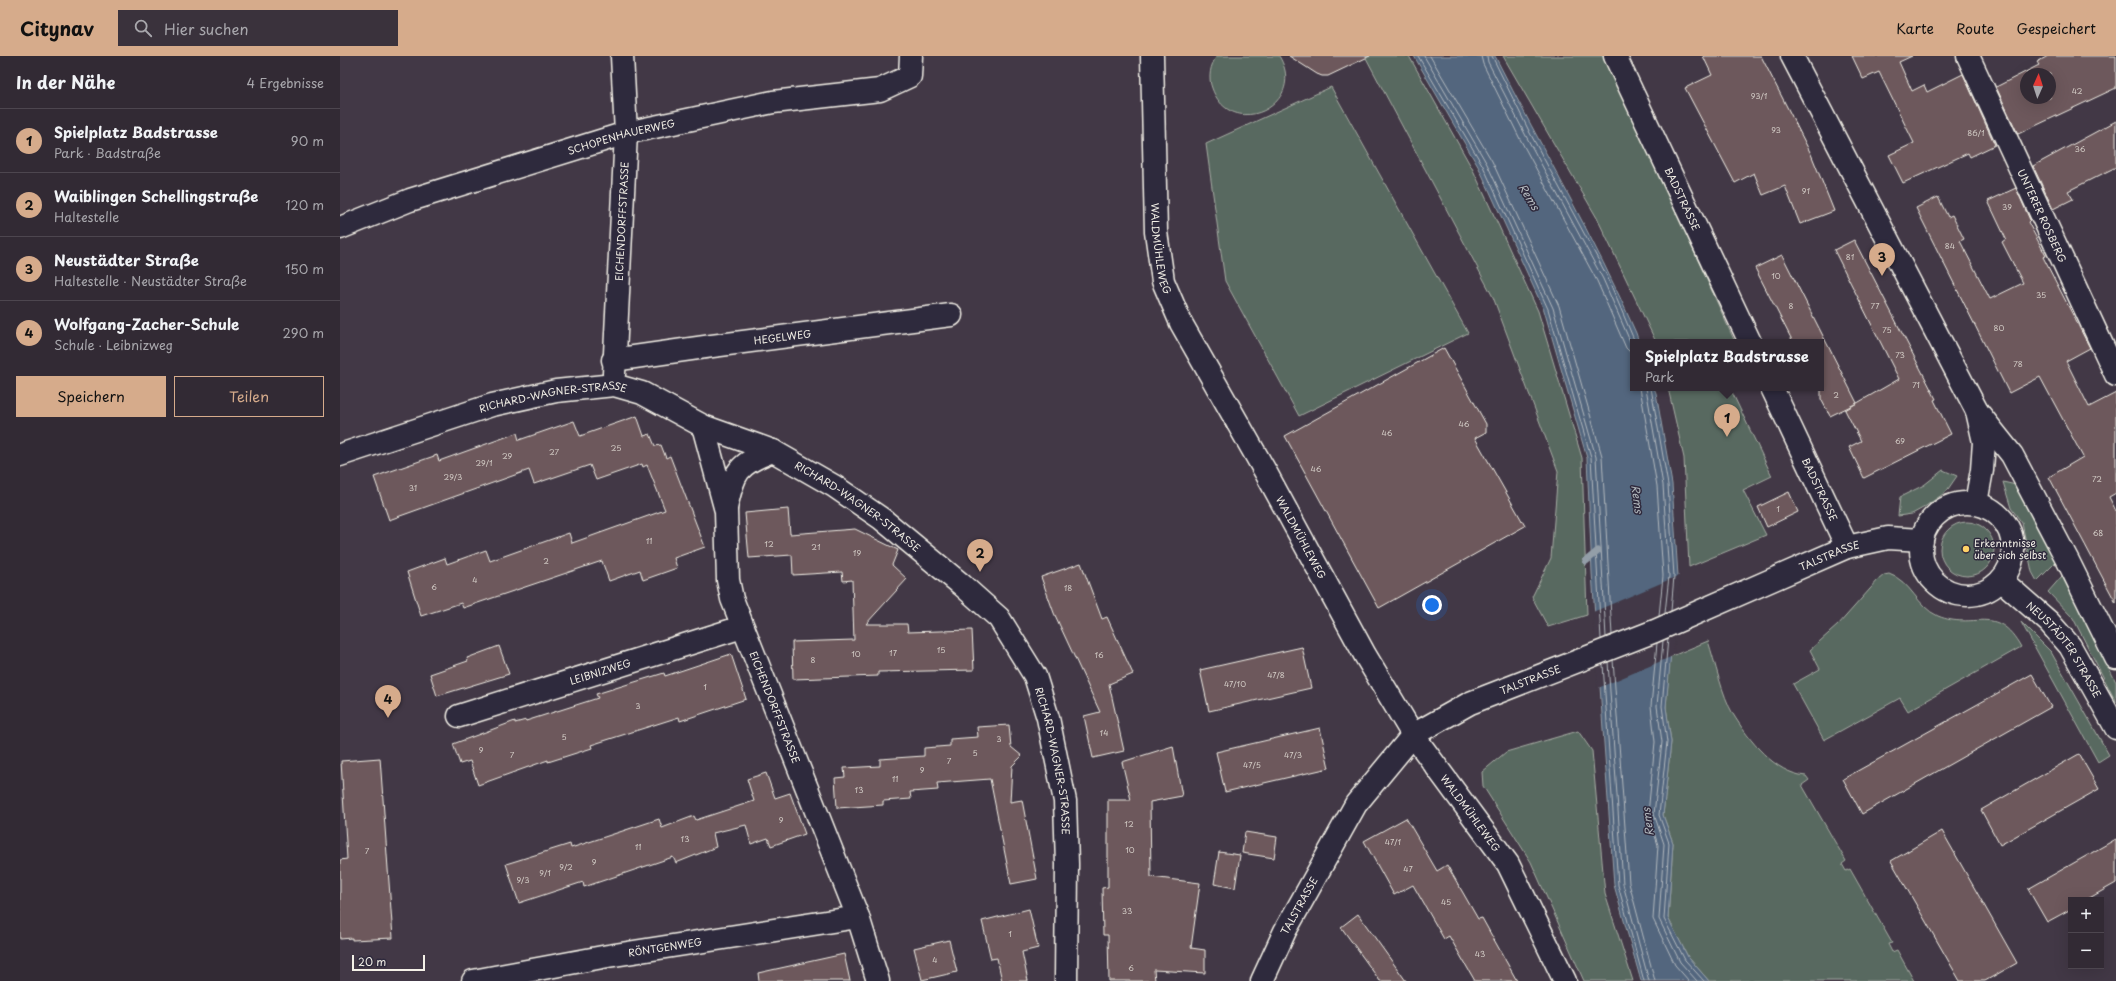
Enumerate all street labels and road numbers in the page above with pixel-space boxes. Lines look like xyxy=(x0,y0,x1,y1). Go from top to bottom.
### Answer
street label: SCHOPENHAUERWEG xyxy=(565,115,676,158)
street label: EICHENDORFFSTRASSE xyxy=(611,161,632,281)
street label: BADSTRASSE xyxy=(1661,164,1704,233)
street label: UNTERER ROSBERG xyxy=(2014,166,2071,265)
street label: WALDMÜHLEWEG xyxy=(1148,203,1176,296)
street label: HEGELWEG xyxy=(753,325,812,348)
street label: RICHARD-WAGNER-STRASSE xyxy=(477,377,629,416)
street label: BADSTRASSE xyxy=(1799,455,1842,523)
street label: RICHARD-WAGNER-STRASSE xyxy=(792,457,924,555)
street label: WALDMÜHLEWEG xyxy=(1273,493,1330,581)
street label: TALSTRASSE xyxy=(1797,536,1861,574)
street label: NEUSTÄDTER STRASSE xyxy=(2024,598,2105,700)
street label: EICHENDORFFSTRASSE xyxy=(746,649,804,765)
street label: LEIBNIZWEG xyxy=(568,654,633,688)
street label: TALSTRASSE xyxy=(1497,660,1563,698)
street label: RICHARD-WAGNER-STRASSE xyxy=(1032,685,1074,835)
street label: WALDMÜHLEWEG xyxy=(1437,771,1504,854)
street label: TALSTRASSE xyxy=(1276,874,1321,937)
street label: RÖNTGENWEG xyxy=(627,933,703,960)

